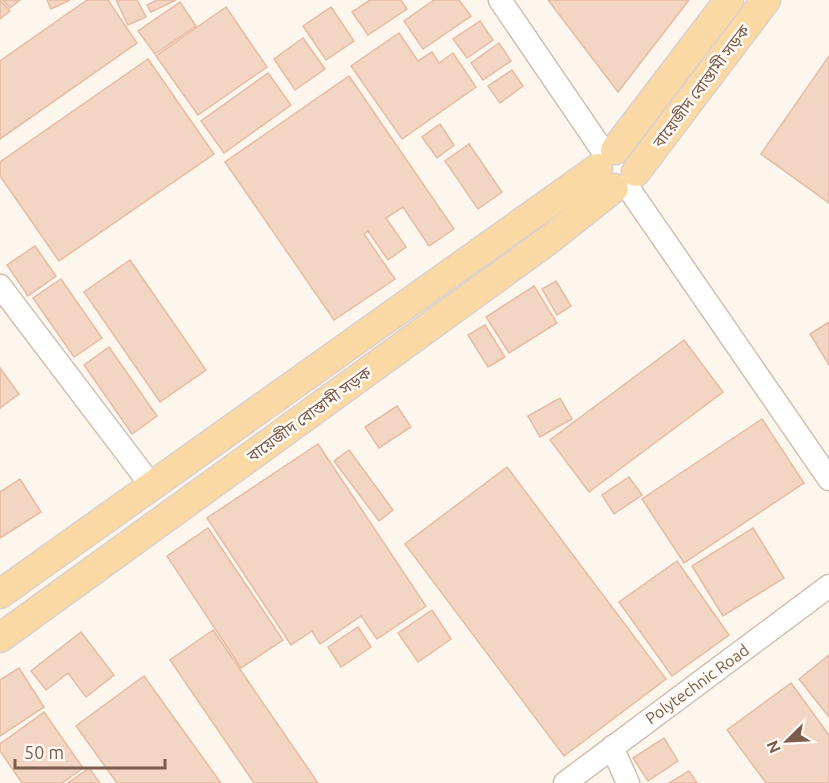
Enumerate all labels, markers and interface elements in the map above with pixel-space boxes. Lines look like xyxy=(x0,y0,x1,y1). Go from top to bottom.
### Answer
street label: বায়েজীদ বোস্তামী সড়ক xyxy=(649,20,754,152)
street label: বায়েজীদ বোস্তামী সড়ক xyxy=(243,362,375,466)
street label: Polytechnic Road xyxy=(642,640,752,728)
north arrow xyxy=(757,711,817,771)
scale bar xyxy=(15,732,165,770)
text: N xyxy=(763,738,784,756)
text: 50 m xyxy=(24,742,64,762)

